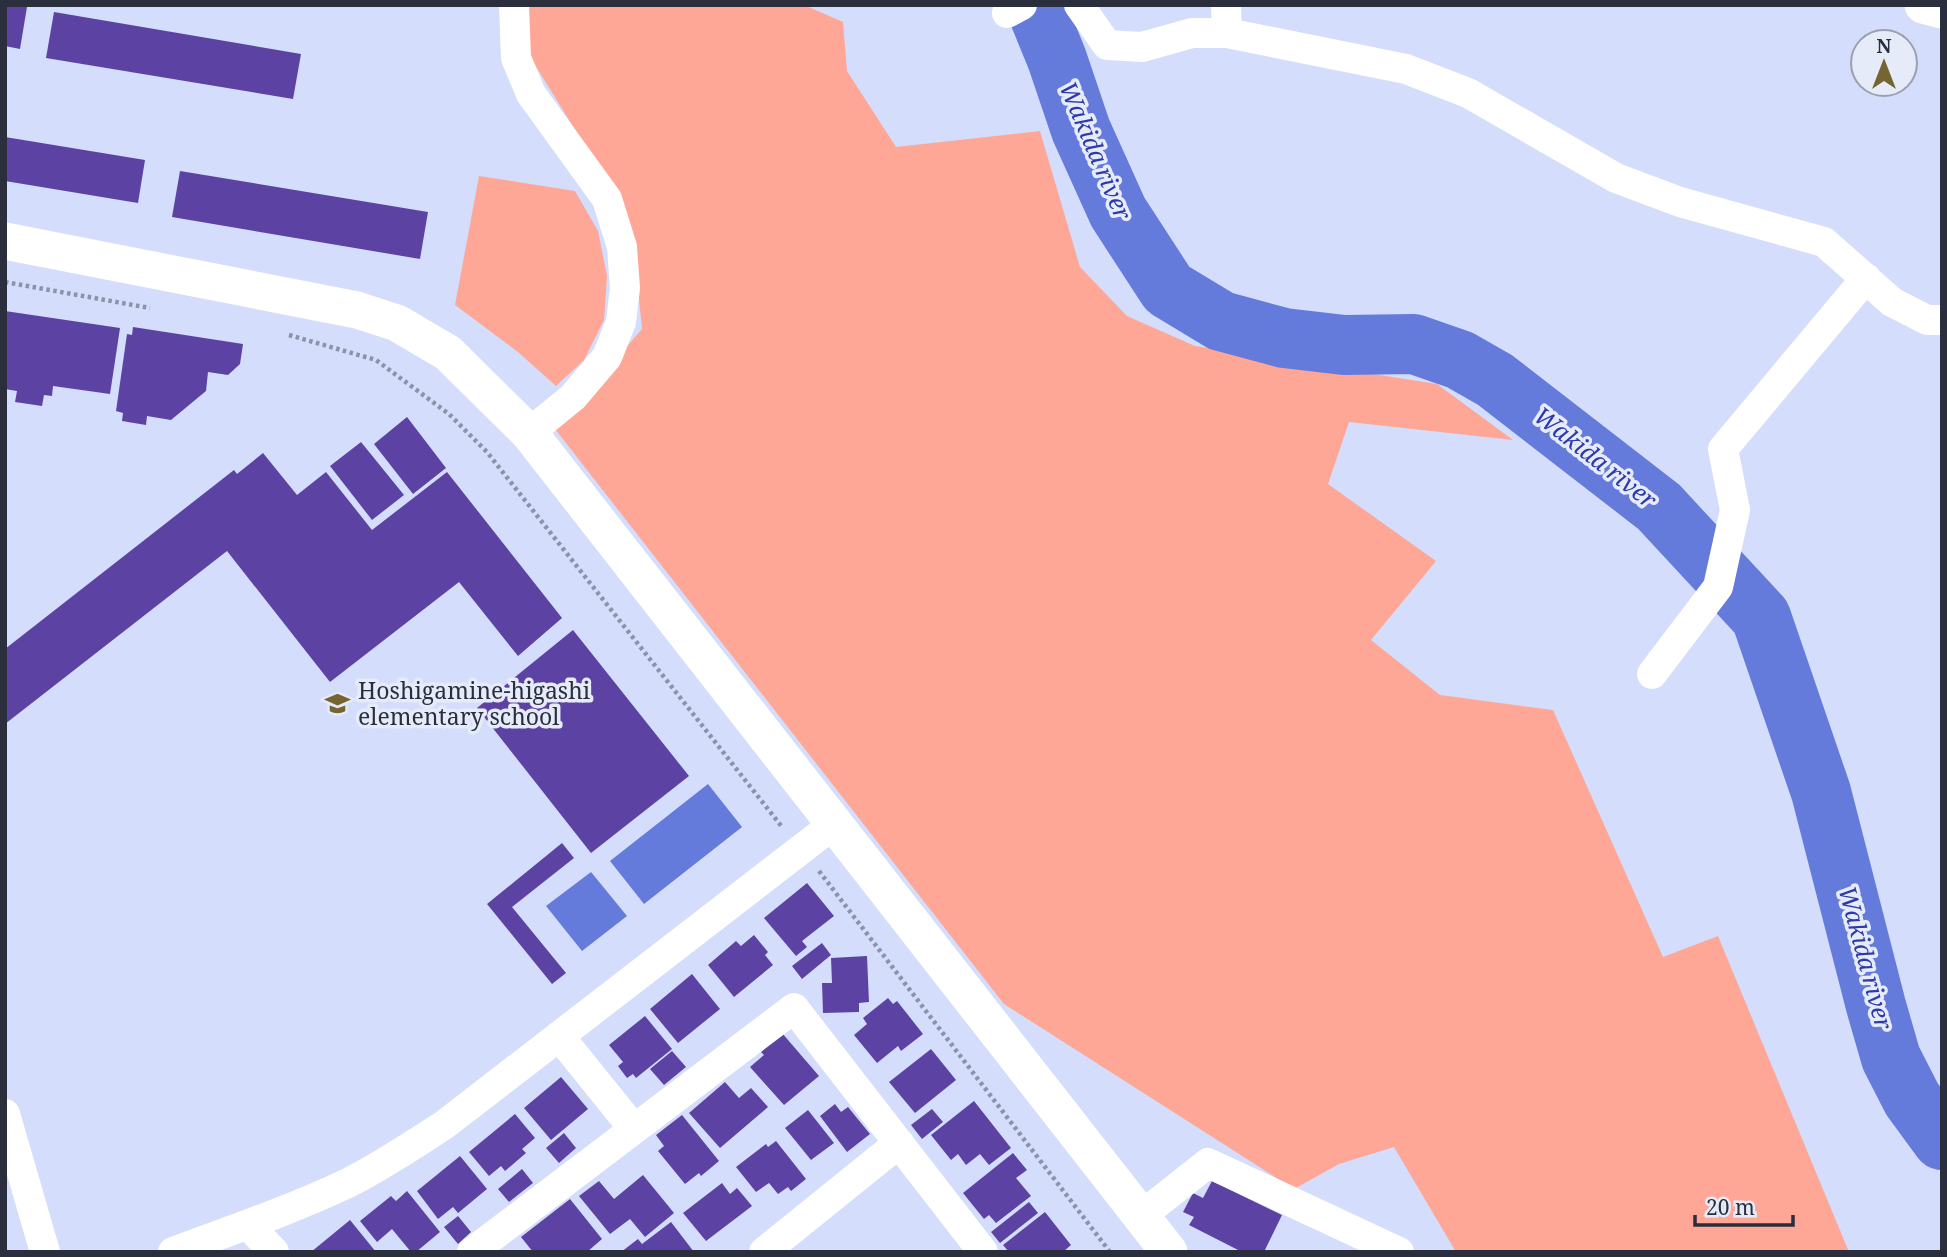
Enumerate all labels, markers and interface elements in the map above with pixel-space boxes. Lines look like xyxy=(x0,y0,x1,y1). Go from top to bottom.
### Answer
north arrow xyxy=(1849,28,1919,98)
text: N xyxy=(1877,33,1892,59)
water label: Wakida river xyxy=(1052,76,1141,225)
water label: Wakida river xyxy=(1528,398,1665,516)
place label: Hoshigamine-higashi elementary school xyxy=(358,674,591,732)
school or university icon: Hoshigamine-higashi elementary school xyxy=(324,690,352,718)
water label: Wakida river xyxy=(1831,882,1902,1034)
scale bar xyxy=(1695,1184,1793,1228)
text: 20 m xyxy=(1706,1193,1755,1221)

